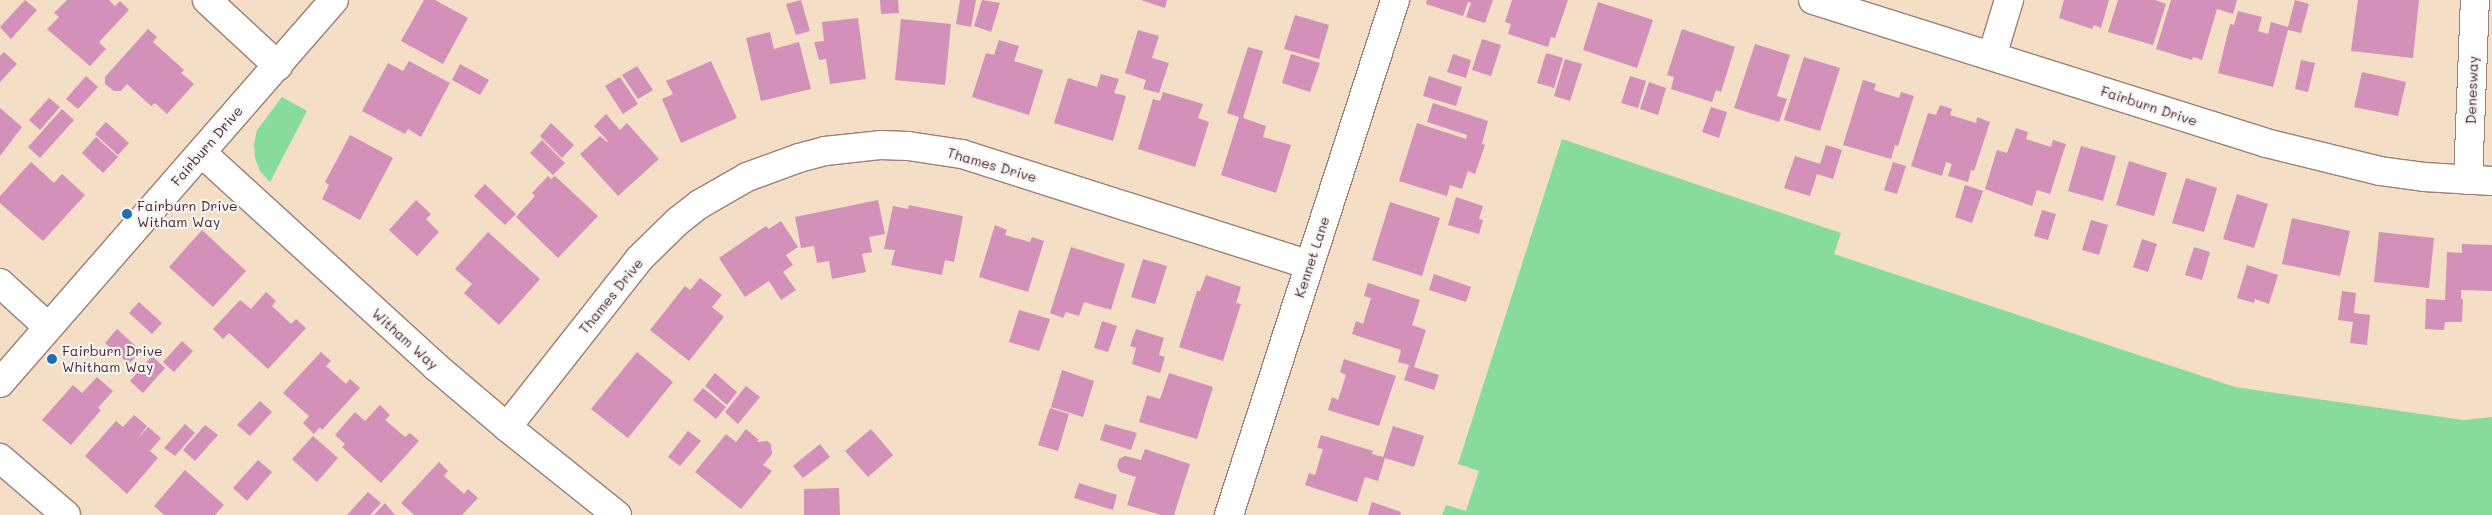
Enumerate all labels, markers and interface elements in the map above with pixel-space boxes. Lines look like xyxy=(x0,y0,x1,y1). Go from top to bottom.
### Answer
street label: Denesway xyxy=(2462,56,2482,124)
street label: Fairburn Drive xyxy=(2099,82,2199,130)
street label: Fairburn Drive xyxy=(168,102,246,190)
street label: Thames Drive xyxy=(945,144,1039,186)
place label: Fairburn Drive Witham Way xyxy=(137,198,238,230)
marker: Fairburn Drive Witham Way xyxy=(121,208,133,220)
street label: Kennet Lane xyxy=(1291,214,1333,300)
street label: Thames Drive xyxy=(575,255,647,337)
street label: Witham Way xyxy=(368,305,442,373)
place label: Fairburn Drive Whitham Way xyxy=(62,343,163,376)
marker: Fairburn Drive Whitham Way xyxy=(46,353,58,365)

